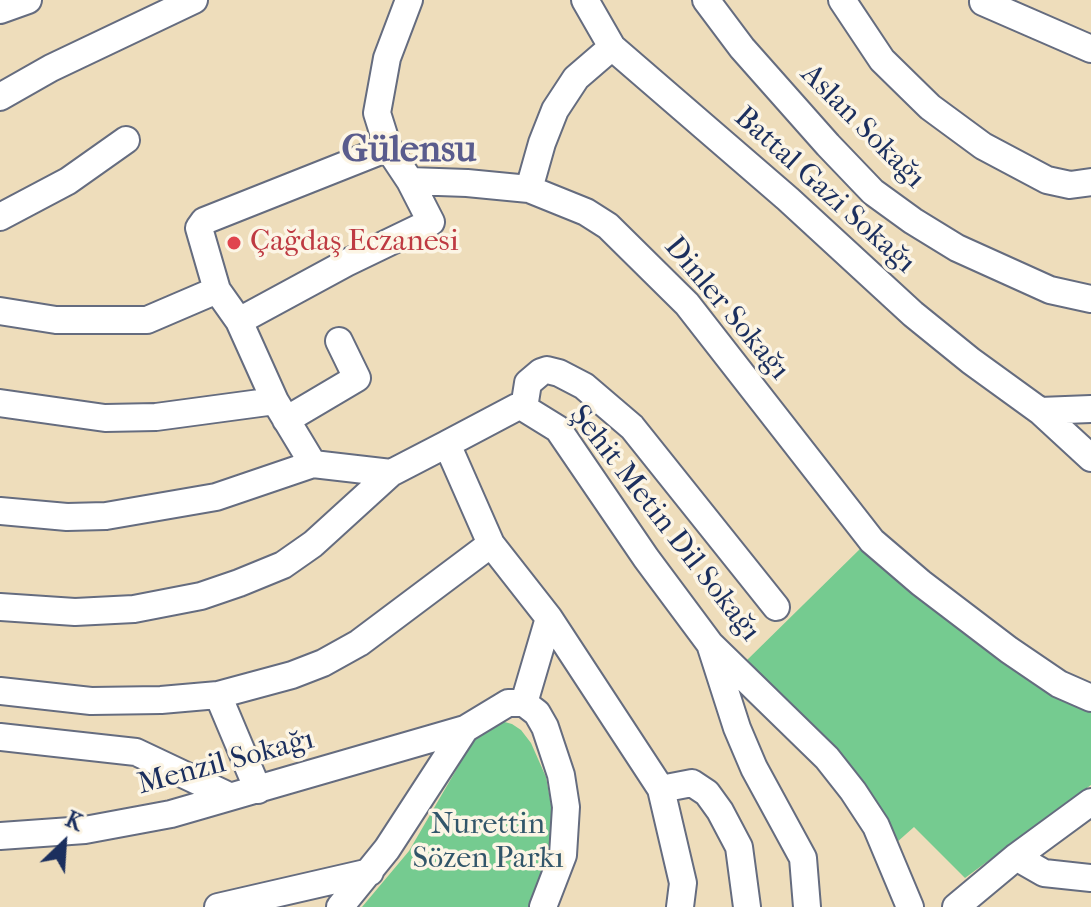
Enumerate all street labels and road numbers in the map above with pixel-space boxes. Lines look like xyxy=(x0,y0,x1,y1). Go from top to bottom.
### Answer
street label: Aslan Sokağı xyxy=(792,57,932,197)
street label: Battal Gazi Sokağı xyxy=(726,100,922,282)
street label: Dinler Sokağı xyxy=(656,230,796,388)
street label: Şehit Metin Dil Sokağı xyxy=(561,399,767,649)
street label: Menzil Sokağı xyxy=(134,722,318,804)

